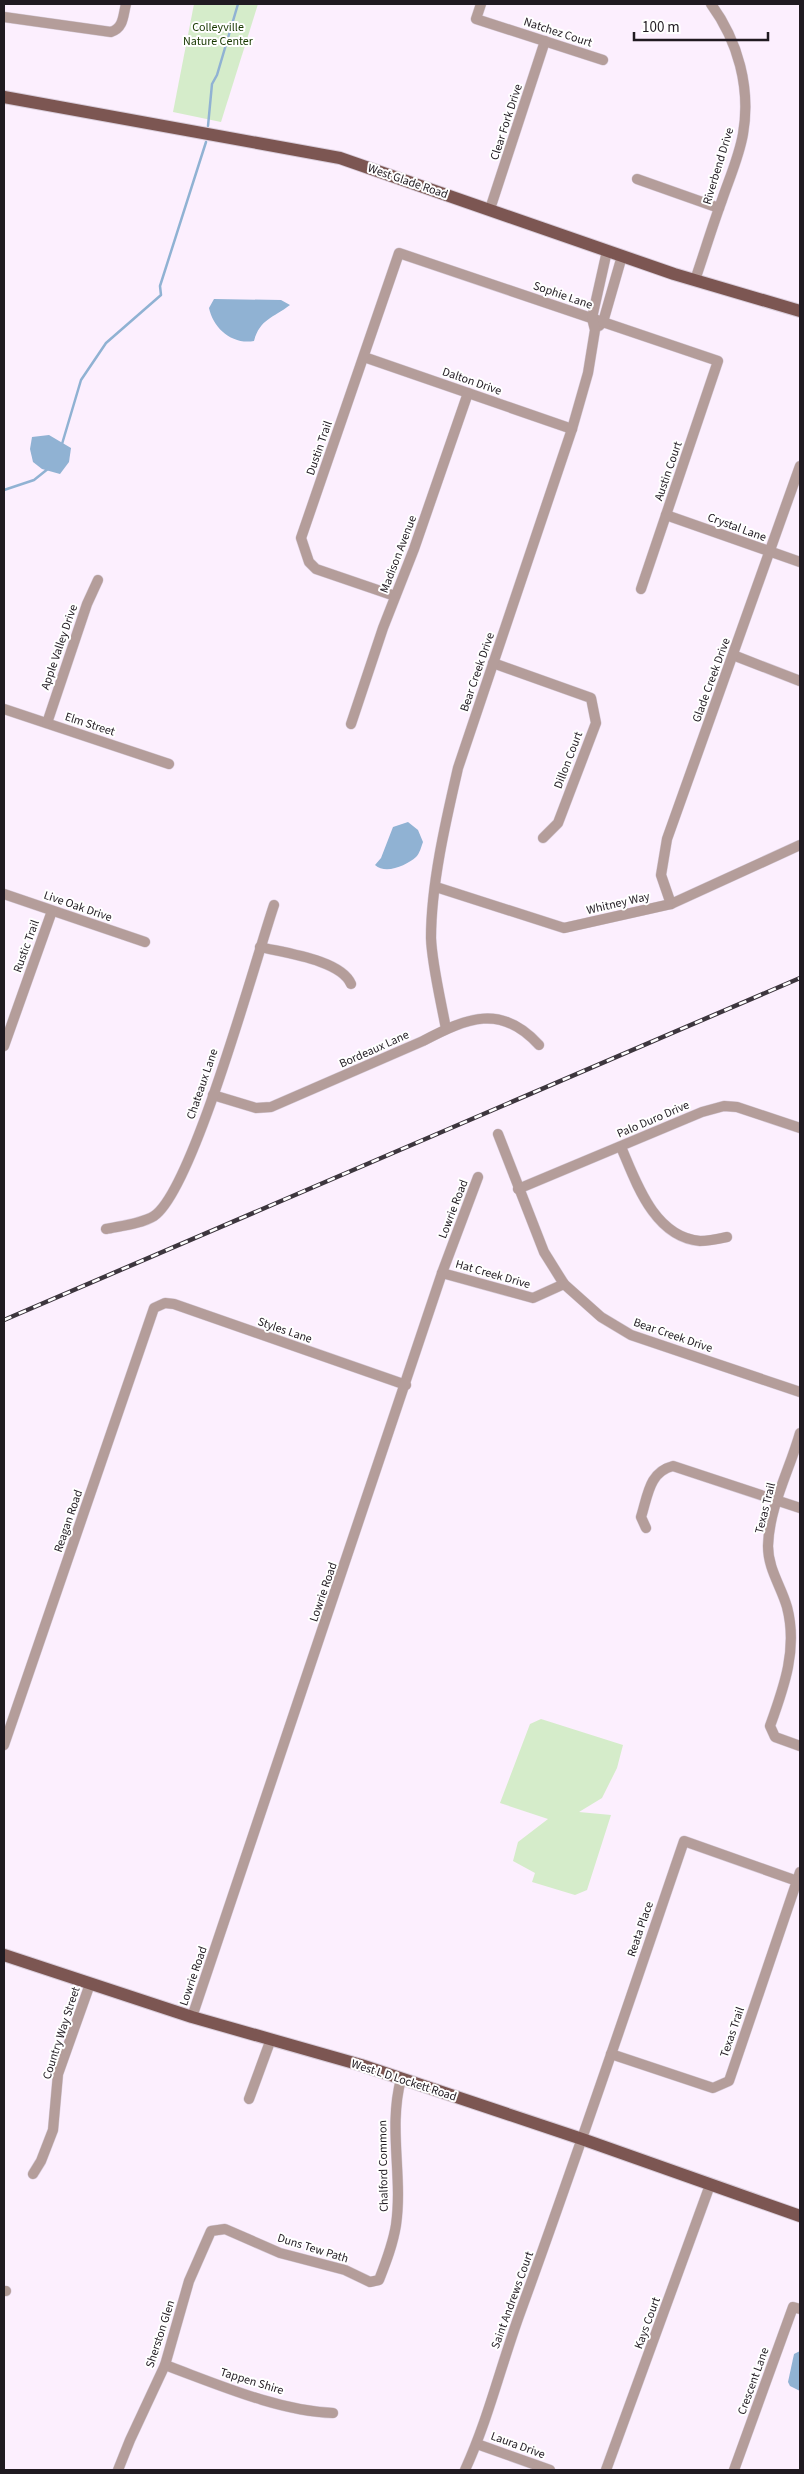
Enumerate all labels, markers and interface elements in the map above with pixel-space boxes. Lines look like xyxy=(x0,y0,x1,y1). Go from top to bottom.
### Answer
scale bar xyxy=(634,10,768,42)
street label: Natchez Court xyxy=(521,13,594,52)
text: 100 m xyxy=(642,17,680,38)
park label: Colleyville Nature Center xyxy=(183,19,254,50)
street label: Clear Fork Drive xyxy=(486,82,527,162)
street label: Riverbend Drive xyxy=(699,126,738,207)
street label: West Glade Road xyxy=(365,160,450,203)
street label: Sophie Lane xyxy=(531,277,595,314)
street label: Dalton Drive xyxy=(440,363,504,400)
street label: Dustin Trail xyxy=(302,419,337,478)
street label: Austin Court xyxy=(650,439,687,503)
street label: Crystal Lane xyxy=(705,509,769,546)
street label: Madison Avenue xyxy=(376,513,421,595)
street label: Apple Valley Drive xyxy=(37,602,82,692)
street label: Bear Creek Drive xyxy=(456,630,499,714)
street label: Glade Creek Drive xyxy=(688,636,735,725)
street label: Elm Street xyxy=(63,708,117,741)
street label: Dillon Court xyxy=(550,729,587,791)
street label: Live Oak Drive xyxy=(41,887,114,926)
street label: Whitney Way xyxy=(585,888,652,919)
street label: Rustic Trail xyxy=(9,917,44,975)
street label: Bordeaux Lane xyxy=(337,1026,412,1072)
street label: Chateaux Lane xyxy=(182,1047,223,1122)
street label: Palo Duro Drive xyxy=(614,1097,692,1142)
street label: Lowrie Road xyxy=(434,1177,473,1241)
street label: Hat Creek Drive xyxy=(453,1256,532,1293)
street label: Styles Lane xyxy=(255,1313,314,1348)
street label: Bear Creek Drive xyxy=(631,1314,715,1357)
street label: Texas Trail xyxy=(751,1481,780,1535)
street label: Reagan Road xyxy=(50,1488,87,1555)
street label: Lowrie Road xyxy=(305,1560,342,1624)
street label: Reata Place xyxy=(623,1899,658,1959)
street label: Lowrie Road xyxy=(175,1944,212,2008)
street label: Country Way Street xyxy=(39,1985,84,2082)
street label: Texas Trail xyxy=(716,2005,749,2060)
street label: West L D Lockett Road xyxy=(349,2055,459,2106)
street label: Chalford Common xyxy=(374,2120,393,2212)
street label: Duns Tew Path xyxy=(275,2230,350,2267)
street label: Saint Andrews Court xyxy=(487,2249,538,2351)
street label: Kays Court xyxy=(630,2295,665,2352)
street label: Sherston Glen xyxy=(142,2298,179,2370)
street label: Crescent Lane xyxy=(733,2345,774,2417)
street label: Tappen Shire xyxy=(218,2364,286,2399)
street label: Laura Drive xyxy=(488,2428,547,2463)

